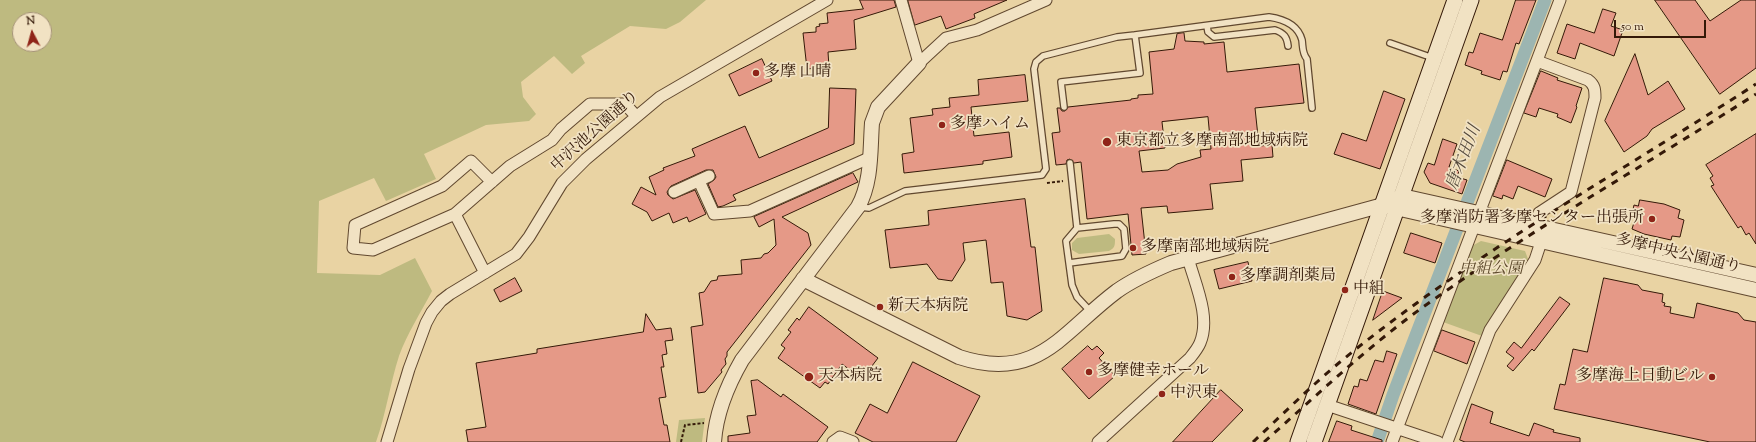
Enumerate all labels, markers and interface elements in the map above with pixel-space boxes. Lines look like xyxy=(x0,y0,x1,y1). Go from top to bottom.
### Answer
north arrow xyxy=(12,12,52,52)
scale bar xyxy=(1616,12,1708,38)
text: N xyxy=(26,13,36,29)
text: 50 m xyxy=(1621,18,1644,36)
place label: 多摩 山晴 xyxy=(764,63,831,83)
marker: 多摩 山晴 xyxy=(751,68,761,78)
street label: 中沢池公園通り xyxy=(548,87,644,177)
place label: 多摩ハイム xyxy=(950,115,1030,135)
marker: 多摩ハイム xyxy=(937,120,947,130)
water label: 唐木田川 xyxy=(1443,123,1487,193)
place label: 東京都立多摩南部地域病院 xyxy=(1116,132,1308,152)
marker: 東京都立多摩南部地域病院 xyxy=(1101,136,1113,148)
place label: 多摩消防署多摩センター出張所 xyxy=(1420,209,1644,229)
marker: 多摩消防署多摩センター出張所 xyxy=(1647,214,1657,224)
street label: 多摩中央公園通り xyxy=(1613,231,1743,279)
place label: 多摩南部地域病院 xyxy=(1141,238,1269,258)
marker: 多摩南部地域病院 xyxy=(1128,243,1138,253)
park label: 中組公園 xyxy=(1459,260,1523,280)
place label: 多摩調剤薬局 xyxy=(1240,267,1336,287)
marker: 多摩調剤薬局 xyxy=(1227,272,1237,282)
place label: 中組 xyxy=(1353,280,1385,300)
marker: 中組 xyxy=(1340,285,1350,295)
place label: 新天本病院 xyxy=(888,297,968,317)
marker: 新天本病院 xyxy=(875,302,885,312)
place label: 多摩健幸ホール xyxy=(1097,362,1209,382)
place label: 天本病院 xyxy=(818,367,882,387)
marker: 多摩健幸ホール xyxy=(1084,367,1094,377)
place label: 多摩海上日動ビル xyxy=(1576,367,1704,387)
marker: 天本病院 xyxy=(803,371,815,383)
marker: 多摩海上日動ビル xyxy=(1707,372,1717,382)
place label: 中沢東 xyxy=(1170,384,1218,404)
marker: 中沢東 xyxy=(1157,389,1167,399)

